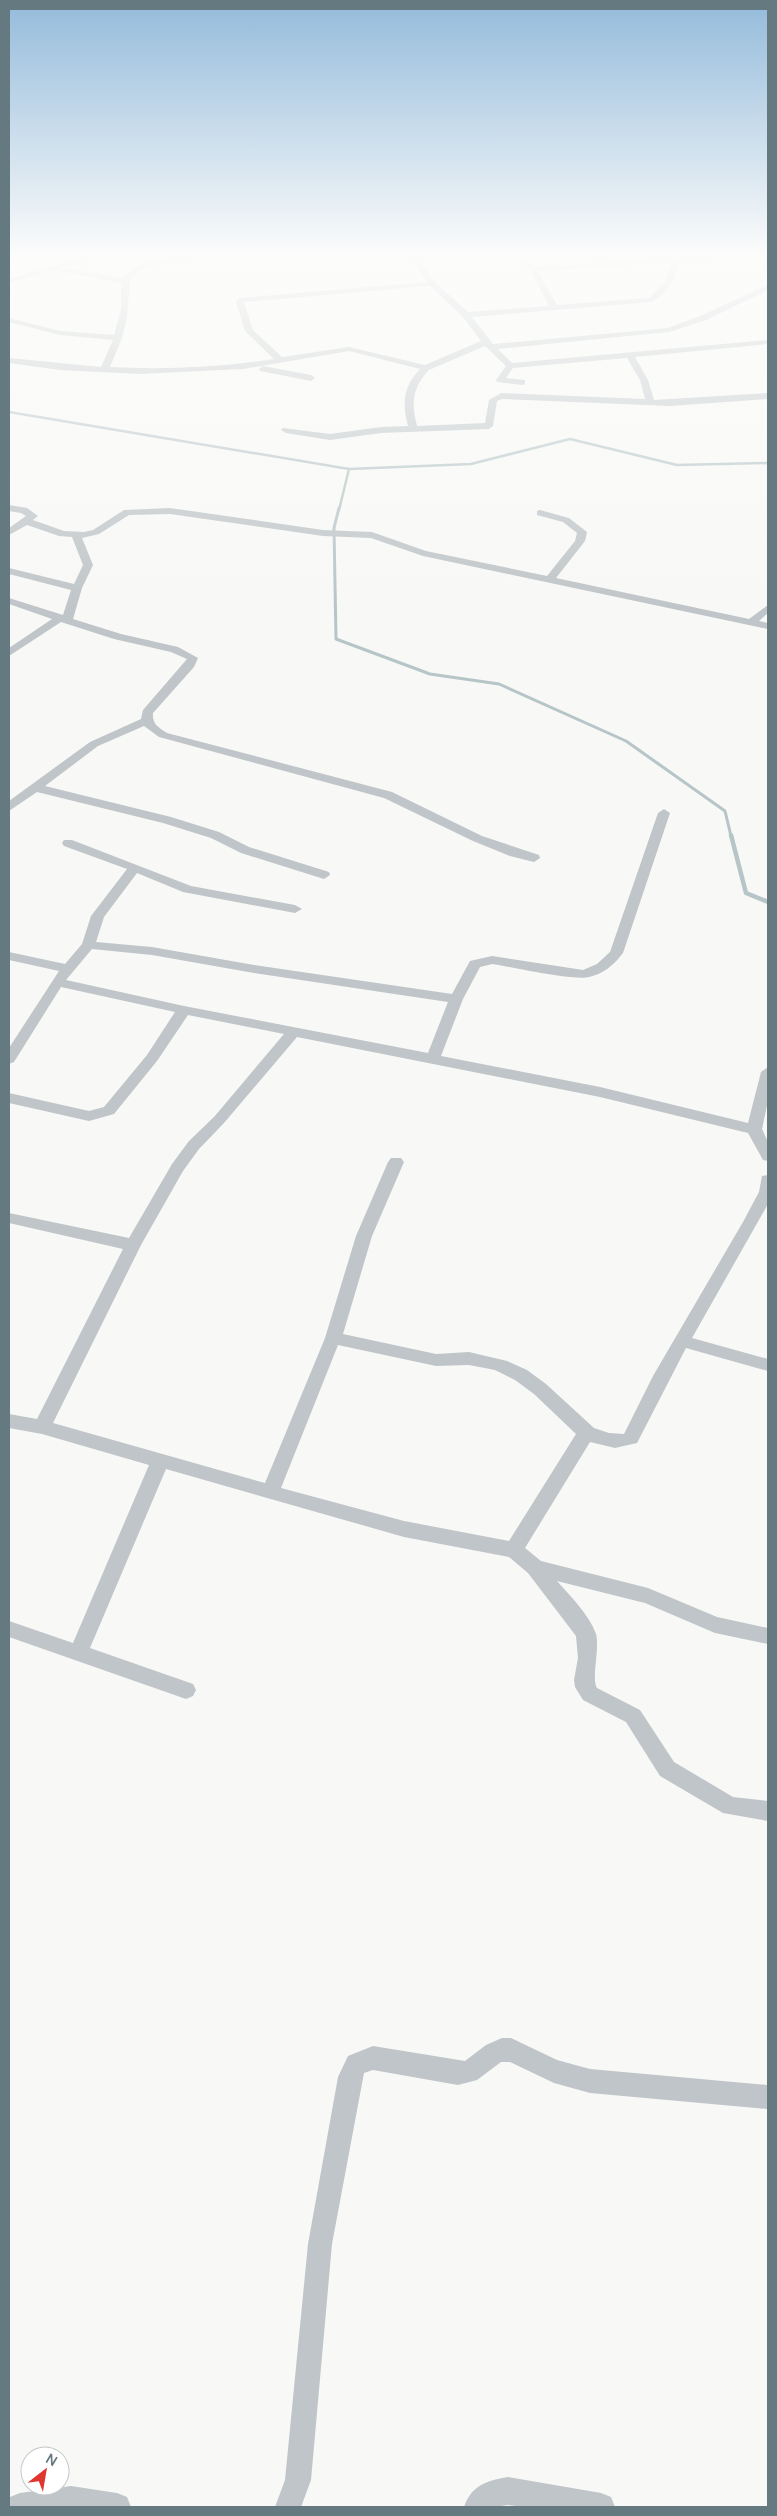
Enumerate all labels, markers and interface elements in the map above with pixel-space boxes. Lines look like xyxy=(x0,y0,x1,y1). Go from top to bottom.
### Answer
north arrow xyxy=(20,2446,70,2496)
text: N xyxy=(43,2449,61,2470)

